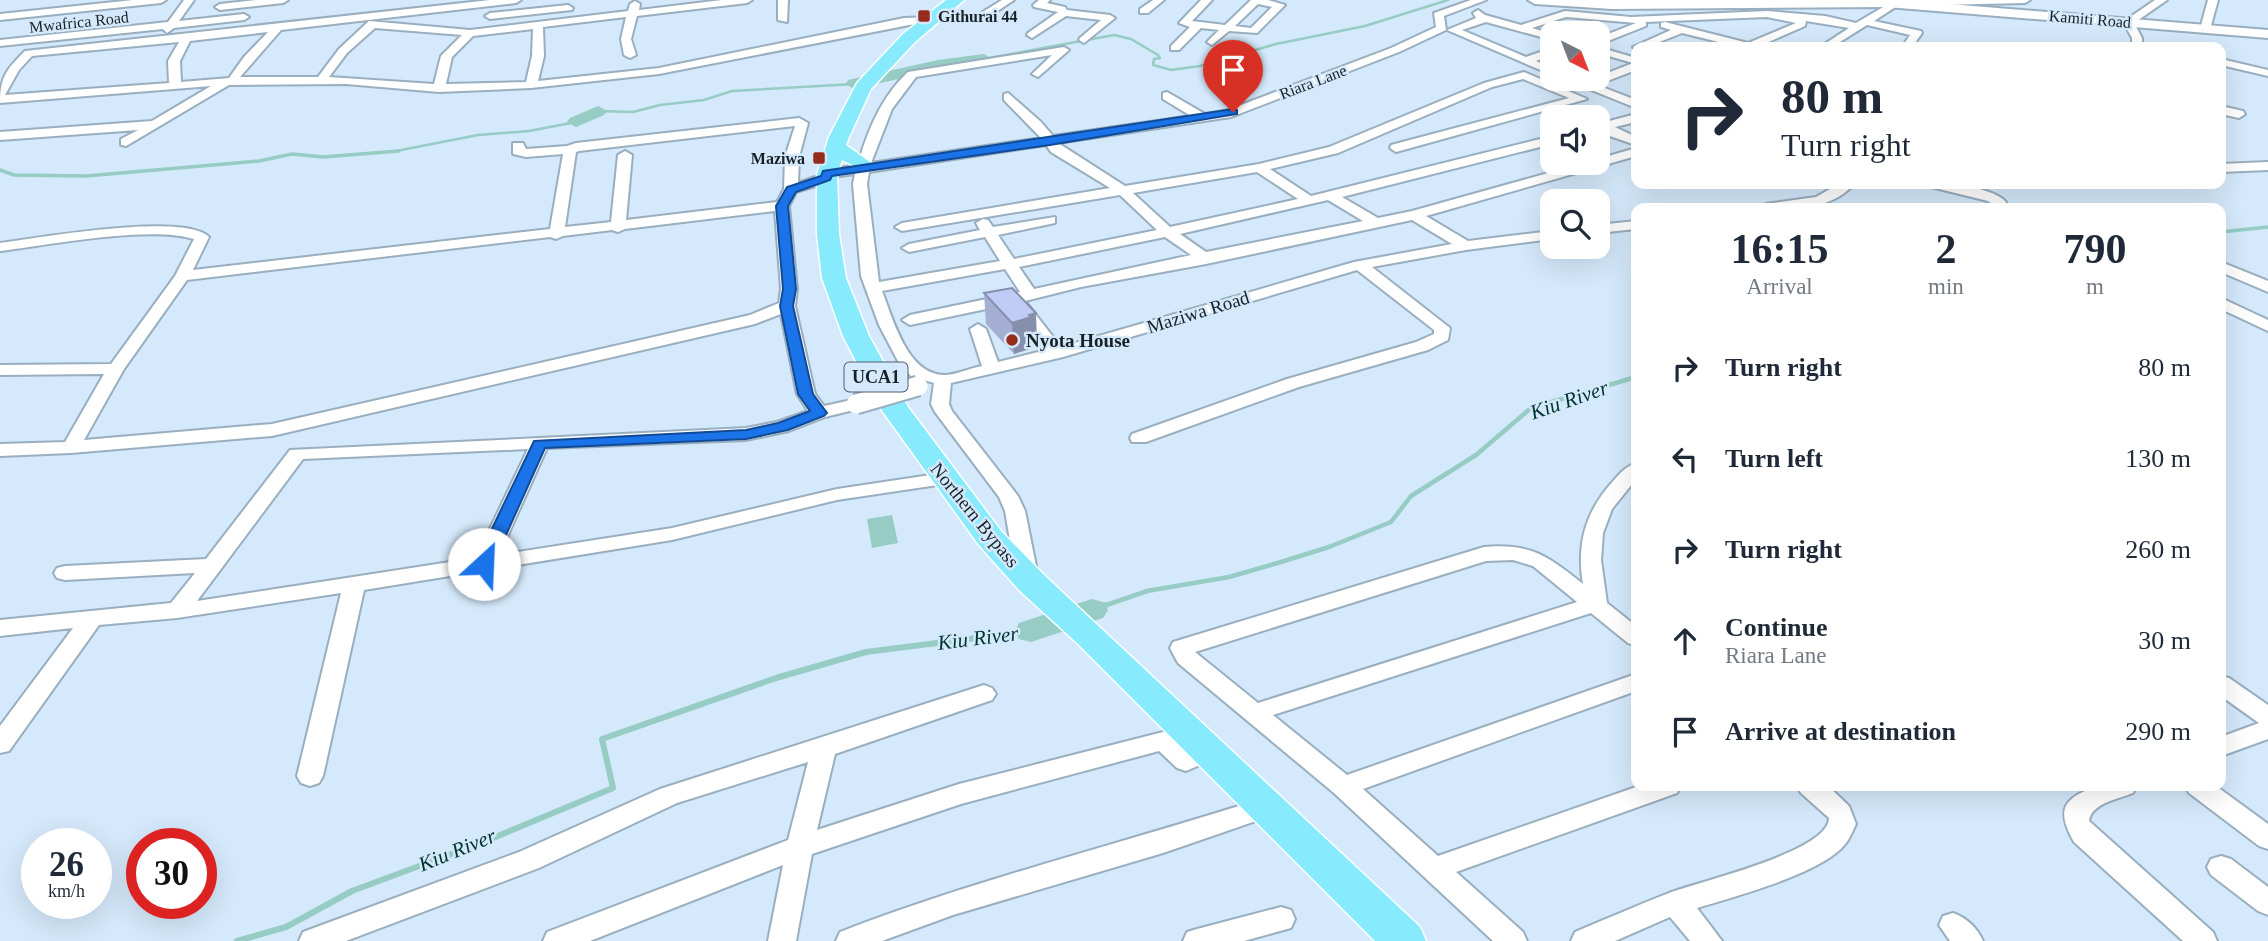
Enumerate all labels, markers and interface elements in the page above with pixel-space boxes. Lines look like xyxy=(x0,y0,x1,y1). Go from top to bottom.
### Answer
street label: Kamiti Road xyxy=(2048,7,2132,31)
street label: Mwafrica Road xyxy=(28,8,130,36)
marker: Githurai 44 xyxy=(916,8,932,24)
place label: Githurai 44 xyxy=(938,8,1018,25)
north arrow xyxy=(1540,21,1610,91)
map controls xyxy=(1540,21,1610,259)
pin xyxy=(1203,40,1263,112)
icon: arrive xyxy=(1214,51,1252,89)
street label: Riara Lane xyxy=(1277,61,1349,103)
text: 80 m xyxy=(1781,69,1883,124)
icon: right xyxy=(1666,70,1757,161)
button: sound xyxy=(1540,105,1610,175)
text: Turn right xyxy=(1781,127,1911,163)
place label: Maziwa xyxy=(751,150,805,167)
marker: Maziwa xyxy=(811,150,827,166)
button: search xyxy=(1540,189,1610,259)
text: 16:15 xyxy=(1731,226,1829,272)
text: 2 xyxy=(1935,226,1956,272)
text: 790 xyxy=(2063,226,2126,272)
text: Arrival xyxy=(1746,274,1813,299)
text: min xyxy=(1928,274,1964,299)
text: m xyxy=(2086,274,2104,299)
street label: Maziwa Road xyxy=(1144,286,1252,338)
place label: Nyota House xyxy=(1026,330,1130,351)
marker: Nyota House xyxy=(1004,332,1020,348)
icon: right xyxy=(1666,349,1704,387)
text: Turn right xyxy=(1725,353,1842,382)
text: 80 m xyxy=(2138,353,2191,382)
road number: UCA1 xyxy=(844,362,908,391)
water label: Kiu River xyxy=(1526,375,1612,425)
icon: left xyxy=(1666,440,1704,478)
text: Turn left xyxy=(1725,444,1823,473)
text: 130 m xyxy=(2125,444,2191,473)
street label: Northern Bypass xyxy=(926,459,1024,571)
position arrow xyxy=(447,527,521,601)
icon: right xyxy=(1666,531,1704,569)
text: Turn right xyxy=(1725,535,1842,564)
text: 260 m xyxy=(2125,535,2191,564)
text: Continue xyxy=(1725,613,1828,642)
water label: Kiu River xyxy=(935,621,1021,655)
icon: ahead xyxy=(1666,622,1704,660)
text: 30 m xyxy=(2138,626,2191,655)
text: Riara Lane xyxy=(1725,643,1827,668)
icon: arrive xyxy=(1666,713,1704,751)
text: Arrive at destination xyxy=(1725,717,1956,746)
text: 290 m xyxy=(2125,717,2191,746)
water label: Kiu River xyxy=(414,823,500,877)
speed limit sign: 30 xyxy=(126,828,217,919)
text: 26 xyxy=(49,845,84,884)
text: km/h xyxy=(48,881,85,901)

